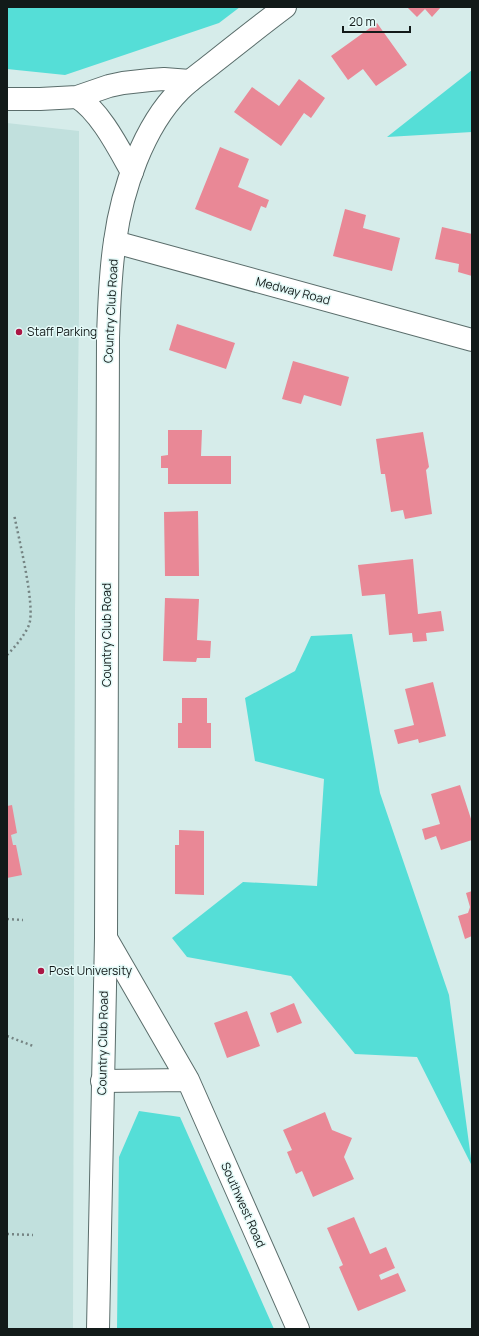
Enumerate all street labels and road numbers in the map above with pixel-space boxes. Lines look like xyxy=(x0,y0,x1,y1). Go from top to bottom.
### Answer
street label: Country Club Road xyxy=(99,259,122,363)
street label: Medway Road xyxy=(254,272,332,309)
street label: Country Club Road xyxy=(98,583,115,687)
street label: Country Club Road xyxy=(93,991,112,1095)
street label: Southwest Road xyxy=(217,1160,270,1250)

